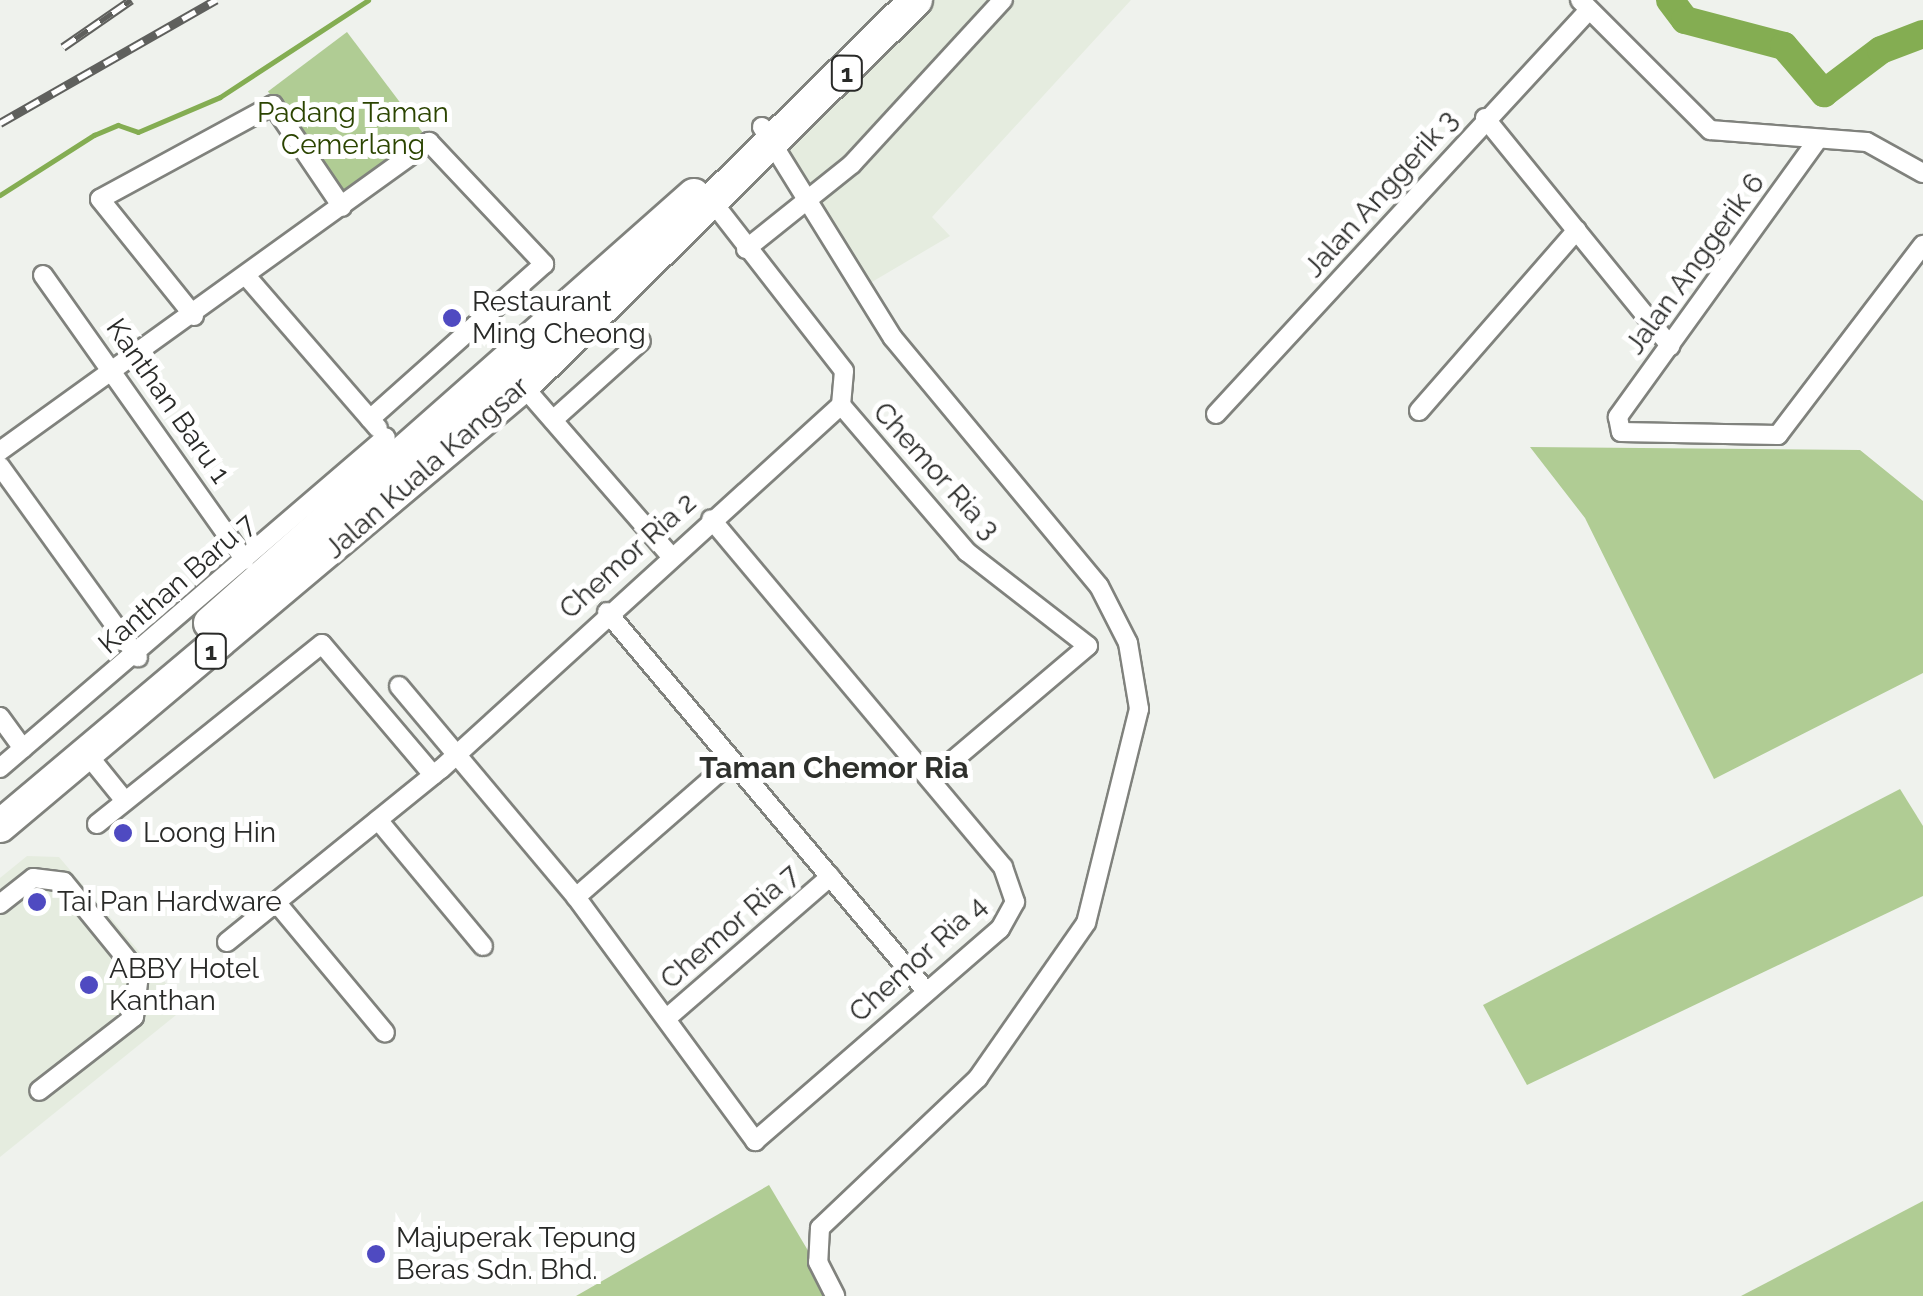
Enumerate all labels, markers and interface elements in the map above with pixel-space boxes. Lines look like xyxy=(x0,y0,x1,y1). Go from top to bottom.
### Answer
road number: 1 xyxy=(830,53,864,93)
park label: Padang Taman Cemerlang xyxy=(257,96,449,162)
street label: Jalan Anggerik 3 xyxy=(1297,103,1465,285)
street label: Jalan Anggerik 6 xyxy=(1618,167,1772,361)
place label: Restaurant Ming Cheong xyxy=(472,285,646,351)
marker: Restaurant Ming Cheong xyxy=(441,307,463,329)
street label: Kanthan Baru 1 xyxy=(99,312,237,490)
street label: Jalan Kuala Kangsar xyxy=(318,370,536,566)
street label: Chemor Ria 3 xyxy=(866,396,1006,546)
street label: Chemor Ria 2 xyxy=(553,486,703,626)
street label: Kanthan Baru 7 xyxy=(92,507,262,661)
road number: 1 xyxy=(194,631,228,671)
district label: Taman Chemor Ria xyxy=(699,750,969,786)
place label: Loong Hin xyxy=(143,816,276,850)
marker: Loong Hin xyxy=(112,822,134,844)
street label: Chemor Ria 7 xyxy=(654,858,806,996)
place label: Tai Pan Hardware xyxy=(57,885,282,919)
street label: Chemor Ria 4 xyxy=(842,889,994,1029)
marker: Tai Pan Hardware xyxy=(26,891,48,913)
place label: ABBY Hotel Kanthan xyxy=(109,952,260,1018)
marker: ABBY Hotel Kanthan xyxy=(78,974,100,996)
place label: Majuperak Tepung Beras Sdn. Bhd. xyxy=(396,1221,637,1287)
marker: Majuperak Tepung Beras Sdn. Bhd. xyxy=(365,1243,387,1265)

